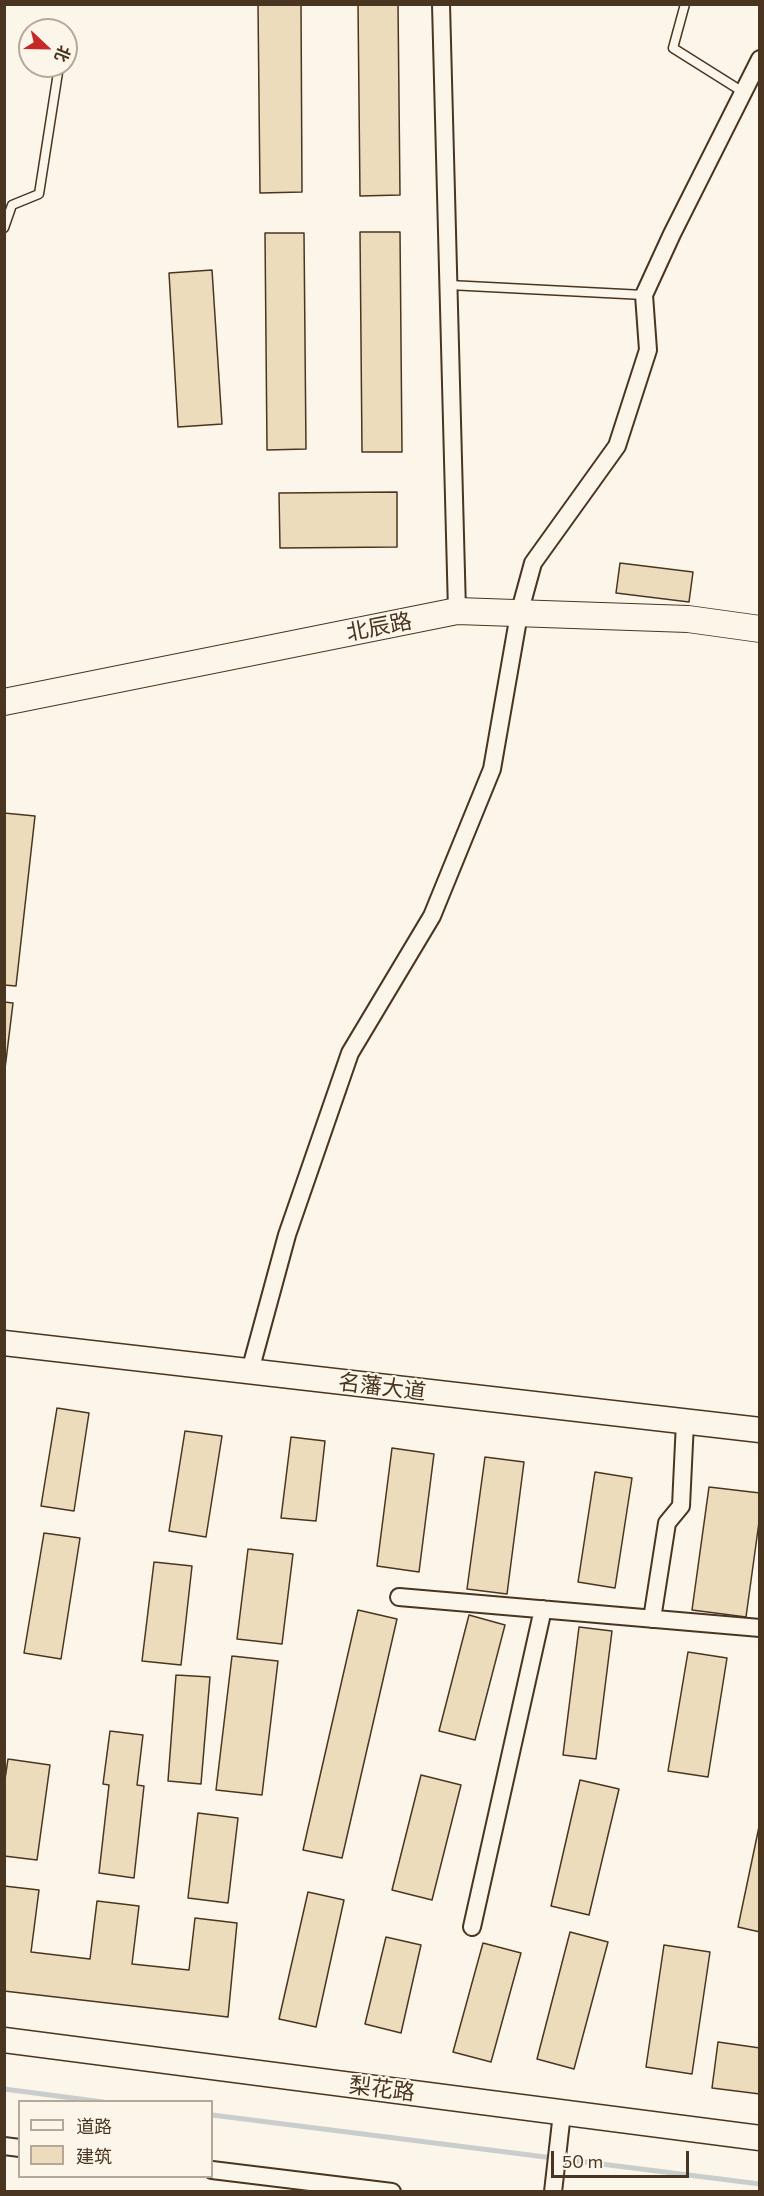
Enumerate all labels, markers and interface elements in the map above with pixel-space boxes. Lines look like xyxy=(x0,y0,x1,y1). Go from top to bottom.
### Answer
north arrow xyxy=(18,18,78,78)
text: 北 xyxy=(51,43,75,65)
street label: 北辰路 xyxy=(344,608,414,646)
street label: 名藩大道 xyxy=(337,1369,427,1405)
street label: 梨花路 xyxy=(348,2072,416,2106)
legend xyxy=(18,2100,213,2178)
text: 道路 xyxy=(76,2115,112,2137)
scale bar xyxy=(554,2139,692,2177)
text: 建筑 xyxy=(76,2145,112,2167)
text: 50 m xyxy=(562,2150,603,2172)

